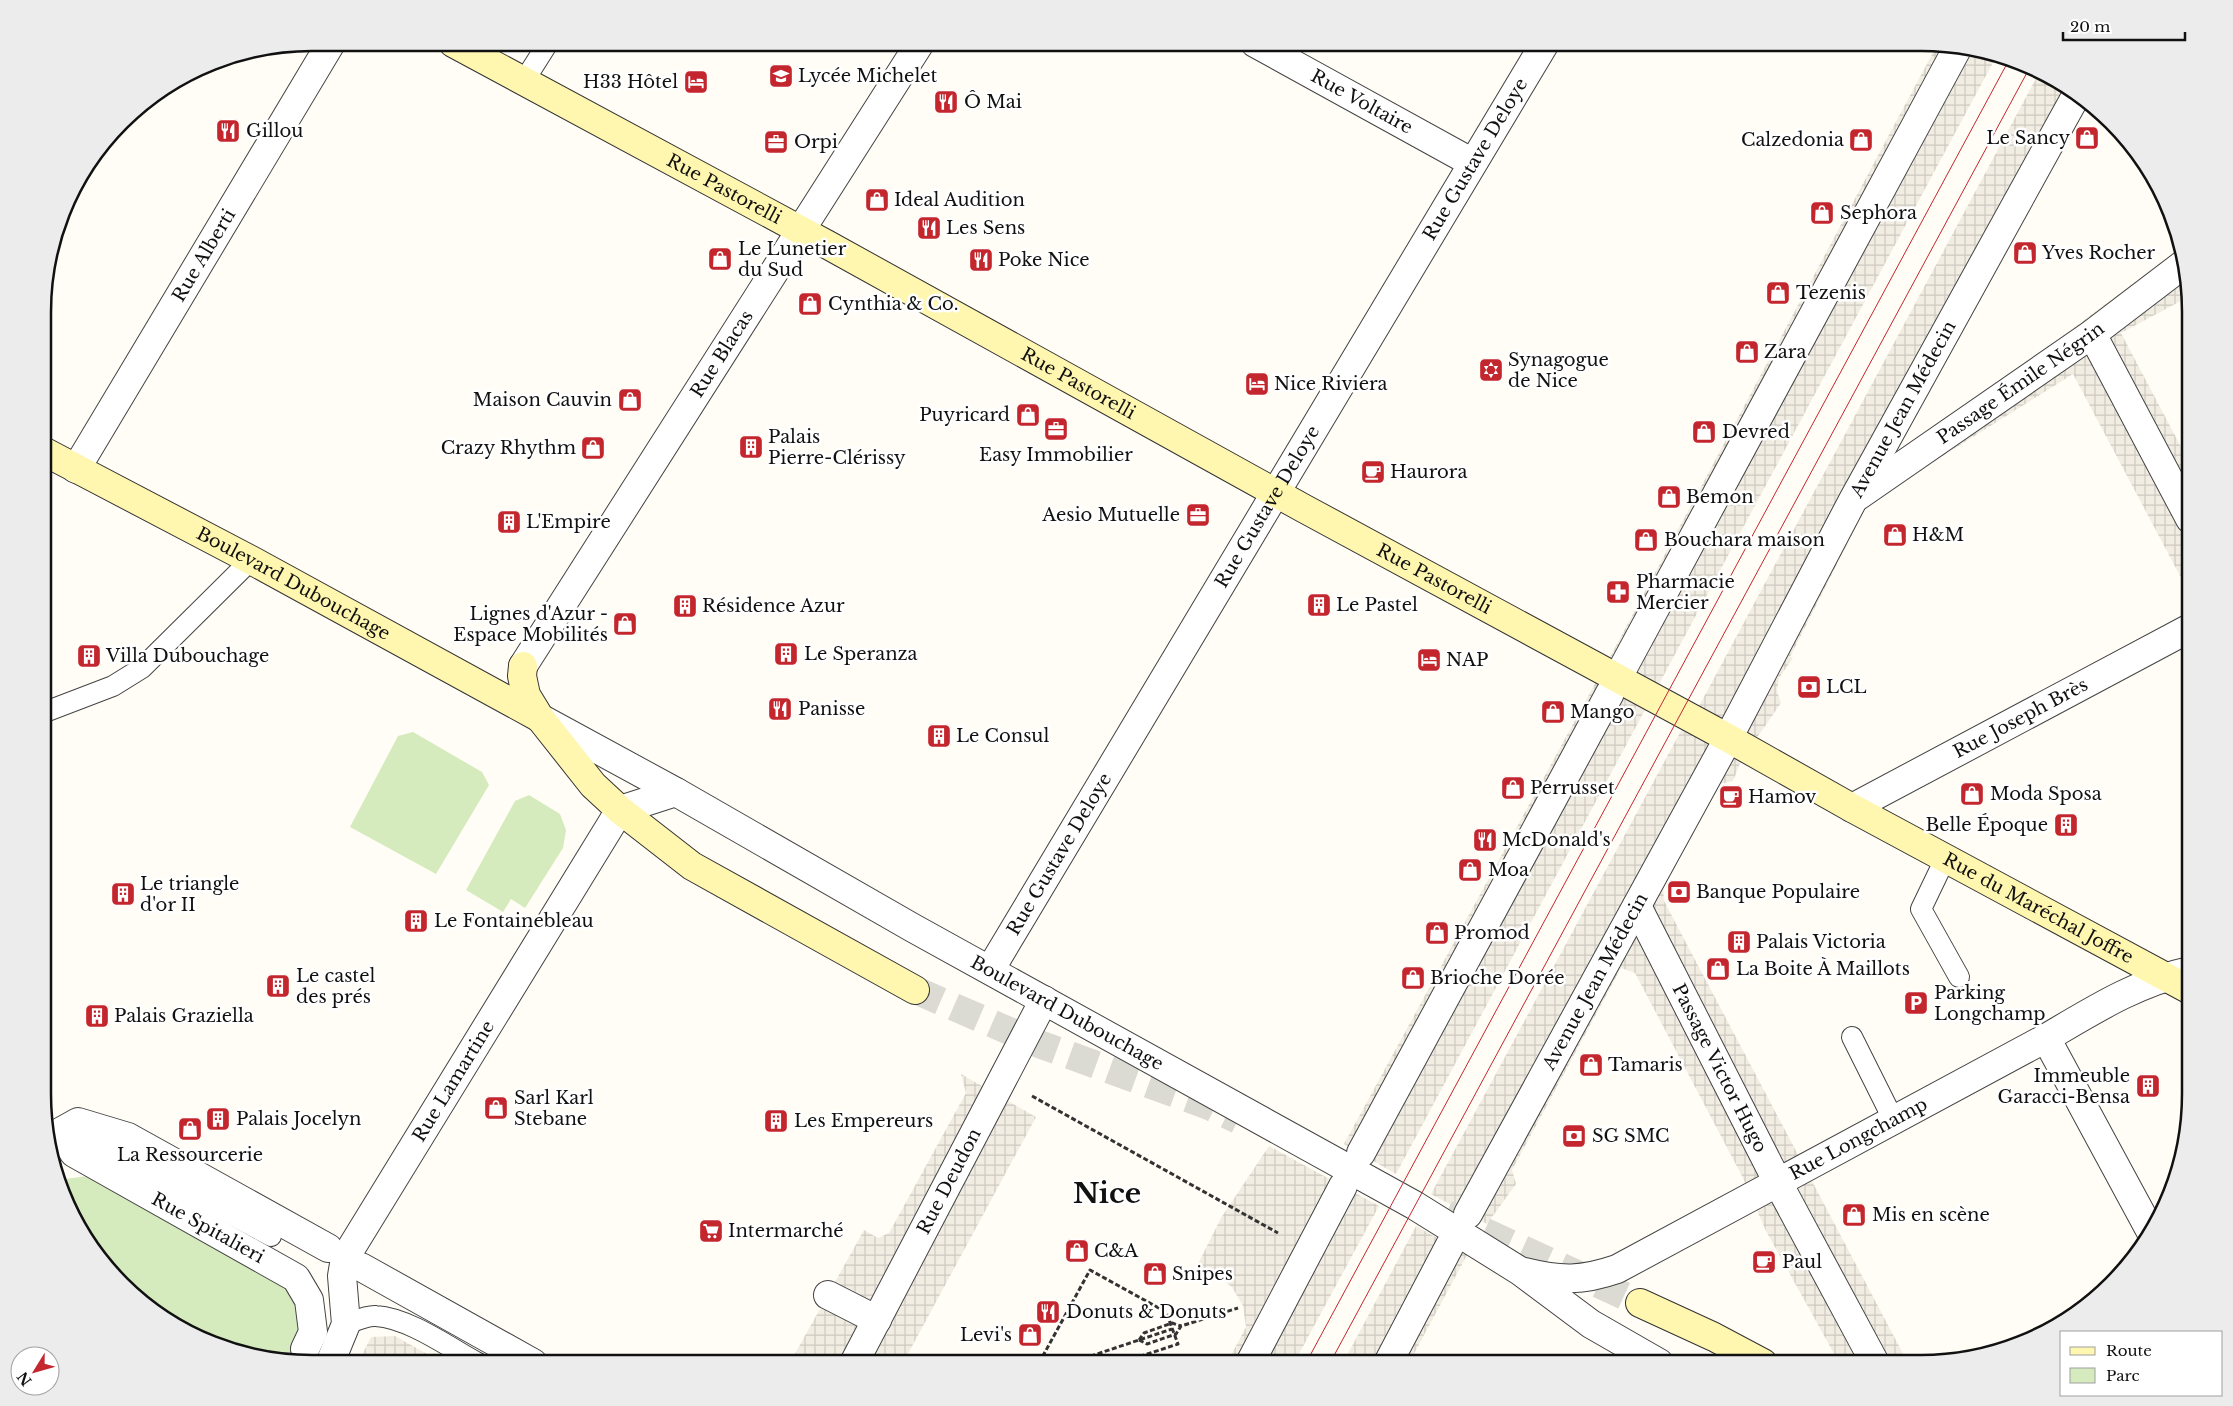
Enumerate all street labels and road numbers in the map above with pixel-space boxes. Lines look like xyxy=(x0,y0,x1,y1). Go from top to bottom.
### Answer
street label: Rue Voltaire xyxy=(1307,65,1417,139)
street label: Rue Gustave Deloye xyxy=(1418,74,1532,244)
street label: Rue Pastorelli xyxy=(663,149,785,229)
street label: Rue Alberti xyxy=(168,205,240,306)
street label: Rue Blacas xyxy=(686,306,758,402)
street label: Avenue Jean Médecin xyxy=(1845,317,1961,502)
street label: Passage Émile Négrin xyxy=(1933,318,2109,449)
street label: Rue Pastorelli xyxy=(1017,343,1139,424)
street label: Rue Gustave Deloye xyxy=(1210,422,1324,592)
street label: Boulevard Dubouchage xyxy=(193,522,394,645)
street label: Rue Pastorelli xyxy=(1373,539,1495,619)
street label: Rue Joseph Brès xyxy=(1950,673,2092,763)
street label: Rue Gustave Deloye xyxy=(1002,769,1116,939)
street label: Rue du Maréchal Joffre xyxy=(1939,848,2137,968)
street label: Avenue Jean Médecin xyxy=(1537,889,1653,1075)
street label: Boulevard Dubouchage xyxy=(967,951,1167,1075)
street label: Passage Victor Hugo xyxy=(1667,980,1772,1156)
street label: Rue Lamartine xyxy=(408,1016,499,1146)
street label: Rue Longchamp xyxy=(1786,1093,1931,1185)
street label: Rue Deudon xyxy=(912,1125,986,1238)
street label: Rue Spitalieri xyxy=(148,1188,268,1268)

